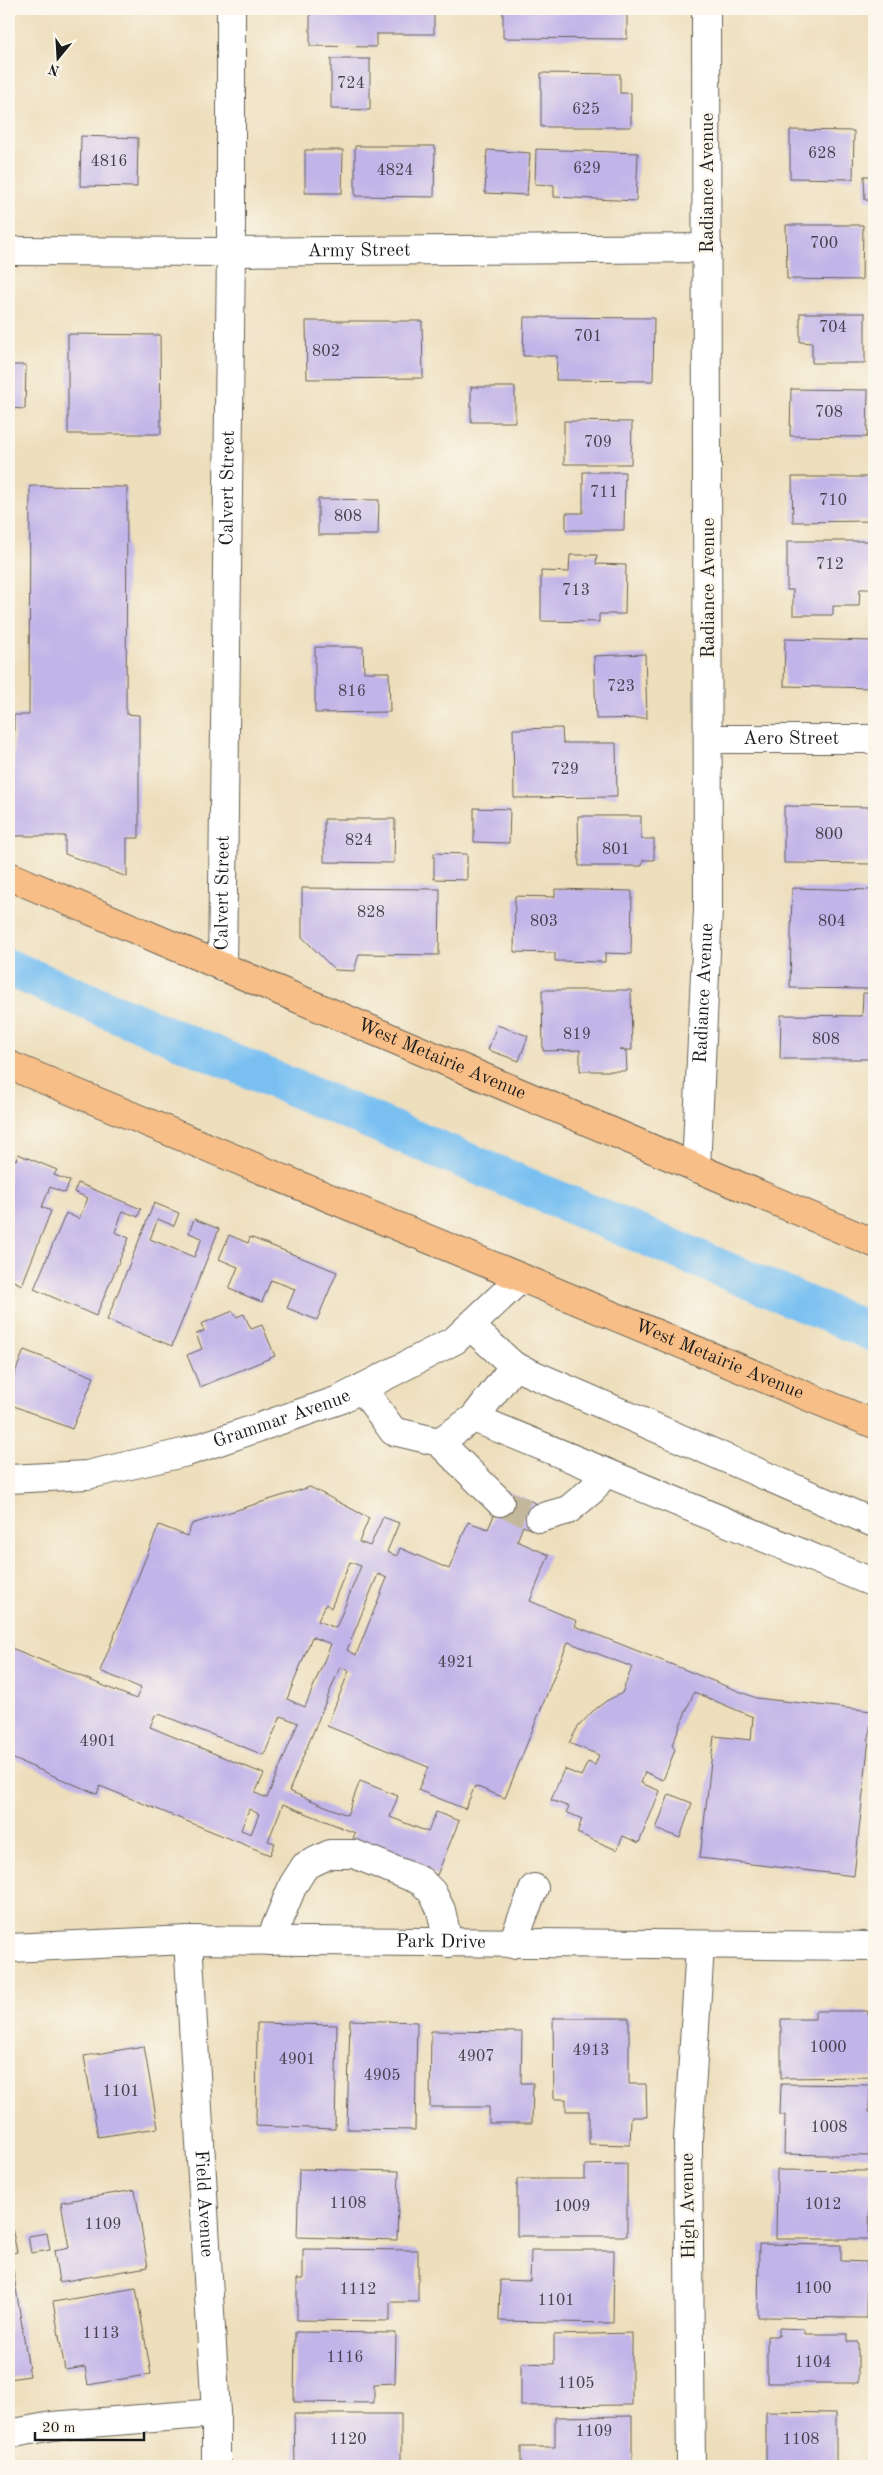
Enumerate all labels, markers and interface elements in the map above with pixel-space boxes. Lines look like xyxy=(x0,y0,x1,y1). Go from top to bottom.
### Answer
north arrow xyxy=(32,32,82,82)
text: N xyxy=(47,61,62,78)
house number: 724 xyxy=(337,76,365,92)
house number: 625 xyxy=(572,102,600,118)
street label: Radiance Avenue xyxy=(699,113,718,253)
house number: 628 xyxy=(808,146,836,162)
house number: 4816 xyxy=(90,154,128,170)
house number: 629 xyxy=(573,161,601,177)
house number: 4824 xyxy=(376,163,414,179)
house number: 700 xyxy=(810,236,838,252)
street label: Army Street xyxy=(307,241,411,261)
house number: 704 xyxy=(819,320,847,336)
house number: 701 xyxy=(574,329,602,345)
house number: 802 xyxy=(312,344,340,360)
house number: 708 xyxy=(815,405,843,421)
street label: Calvert Street xyxy=(218,430,238,546)
house number: 709 xyxy=(584,435,612,451)
house number: 711 xyxy=(590,485,618,501)
house number: 710 xyxy=(819,493,847,509)
house number: 808 xyxy=(334,509,362,525)
street label: Radiance Avenue xyxy=(700,518,719,658)
house number: 712 xyxy=(816,557,844,573)
house number: 713 xyxy=(562,583,590,599)
house number: 723 xyxy=(607,679,635,695)
house number: 816 xyxy=(338,684,366,700)
street label: Aero Street xyxy=(743,730,839,749)
house number: 729 xyxy=(551,762,579,778)
house number: 800 xyxy=(815,827,843,843)
house number: 824 xyxy=(345,833,373,849)
street label: Calvert Street xyxy=(213,835,233,951)
house number: 801 xyxy=(602,842,630,858)
house number: 828 xyxy=(357,905,385,921)
house number: 803 xyxy=(530,914,558,930)
house number: 804 xyxy=(818,914,846,930)
street label: Radiance Avenue xyxy=(691,923,717,1064)
street label: West Metairie Avenue xyxy=(355,1016,529,1104)
house number: 819 xyxy=(563,1027,591,1043)
house number: 808 xyxy=(812,1032,840,1048)
street label: West Metairie Avenue xyxy=(632,1316,806,1403)
street label: Grammar Avenue xyxy=(211,1386,354,1452)
house number: 4921 xyxy=(437,1655,475,1671)
house number: 4901 xyxy=(79,1734,117,1750)
street label: Park Drive xyxy=(396,1932,486,1952)
house number: 1000 xyxy=(809,2040,847,2056)
house number: 4913 xyxy=(572,2043,610,2059)
house number: 4907 xyxy=(457,2049,495,2065)
house number: 4901 xyxy=(278,2052,316,2068)
house number: 4905 xyxy=(363,2068,401,2084)
house number: 1101 xyxy=(102,2084,140,2100)
house number: 1008 xyxy=(810,2120,848,2136)
street label: Field Avenue xyxy=(191,2149,216,2258)
street label: High Avenue xyxy=(679,2153,699,2259)
house number: 1108 xyxy=(329,2196,367,2212)
house number: 1012 xyxy=(804,2197,842,2213)
house number: 1009 xyxy=(553,2199,591,2215)
house number: 1109 xyxy=(84,2217,122,2233)
house number: 1100 xyxy=(794,2281,832,2297)
house number: 1112 xyxy=(339,2282,377,2298)
house number: 1101 xyxy=(537,2293,575,2309)
house number: 1113 xyxy=(82,2326,120,2342)
house number: 1116 xyxy=(326,2350,364,2366)
house number: 1104 xyxy=(794,2355,832,2371)
house number: 1105 xyxy=(557,2376,595,2392)
scale bar xyxy=(35,2410,144,2442)
text: 20 m xyxy=(42,2421,76,2436)
house number: 1109 xyxy=(575,2424,613,2440)
house number: 1120 xyxy=(329,2432,367,2448)
house number: 1108 xyxy=(782,2432,820,2448)

